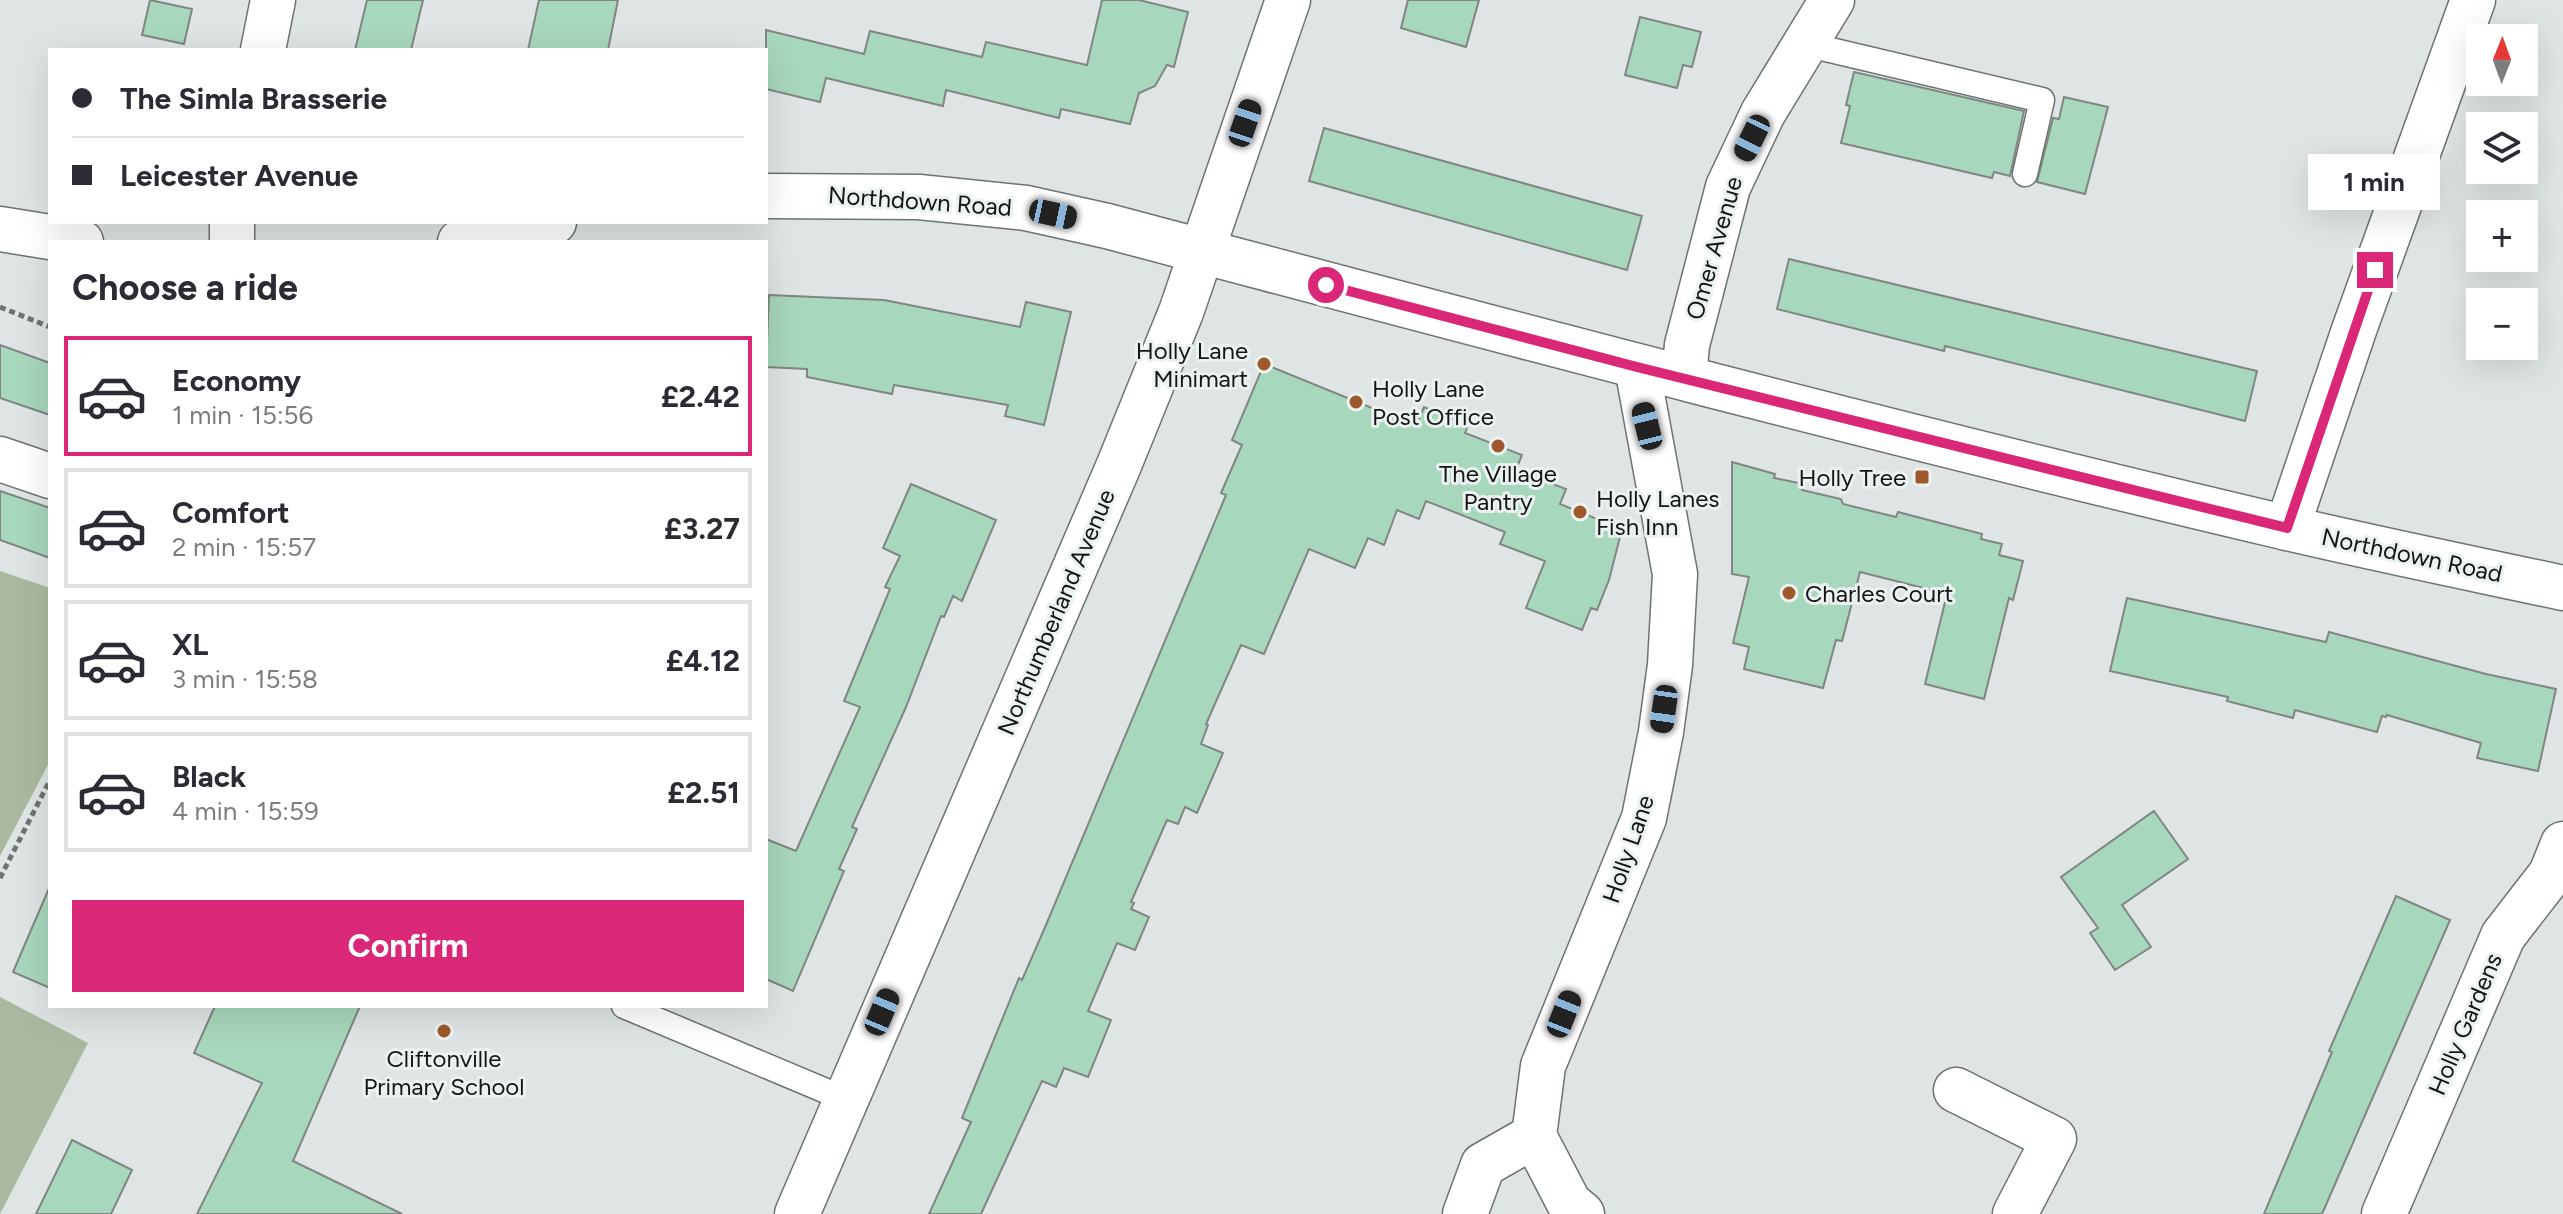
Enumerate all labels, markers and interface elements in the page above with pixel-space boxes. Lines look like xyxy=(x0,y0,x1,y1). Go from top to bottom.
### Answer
north arrow xyxy=(2466,24,2538,96)
map controls xyxy=(2466,24,2538,360)
text: The Simla Brasserie xyxy=(120,80,387,117)
car xyxy=(1226,96,1264,150)
car xyxy=(1731,111,1773,165)
button: layers xyxy=(2466,112,2538,184)
callout: 1 min xyxy=(2309,154,2441,210)
text: Leicester Avenue xyxy=(120,157,358,194)
text: 1 min xyxy=(2343,166,2405,198)
street label: Omer Avenue xyxy=(1680,173,1748,323)
street label: Northdown Road xyxy=(827,180,1013,222)
car xyxy=(1027,197,1079,231)
button: + xyxy=(2466,200,2538,272)
route end xyxy=(2357,252,2393,288)
text: Choose a ride xyxy=(72,266,298,309)
route start xyxy=(1308,267,1344,303)
button: − xyxy=(2466,288,2538,360)
place label: Holly Lane Minimart xyxy=(1136,336,1248,393)
marker: Holly Lane Minimart xyxy=(1255,355,1273,373)
icon: car xyxy=(76,360,148,432)
text: Economy xyxy=(172,362,301,399)
place label: Holly Lane Post Office xyxy=(1372,374,1494,431)
text: £2.42 xyxy=(661,378,740,415)
marker: Holly Lane Post Office xyxy=(1347,393,1365,411)
text: 1 min · 15:56 xyxy=(172,399,313,431)
car xyxy=(1630,400,1664,452)
marker: The Village Pantry xyxy=(1489,437,1507,455)
place label: The Village Pantry xyxy=(1439,459,1557,516)
place label: Holly Tree xyxy=(1798,463,1906,492)
marker: Holly Tree xyxy=(1913,468,1931,486)
place label: Holly Lanes Fish Inn xyxy=(1596,484,1719,541)
street label: Northumberland Avenue xyxy=(991,485,1121,739)
icon: car xyxy=(76,492,148,564)
text: Comfort xyxy=(172,494,290,531)
marker: Holly Lanes Fish Inn xyxy=(1571,503,1589,521)
text: £3.27 xyxy=(664,510,740,547)
street label: Northdown Road xyxy=(2319,522,2505,588)
text: 2 min · 15:57 xyxy=(172,531,316,563)
place label: Charles Court xyxy=(1805,579,1953,608)
marker: Charles Court xyxy=(1780,584,1798,602)
icon: car xyxy=(76,624,148,696)
text: XL xyxy=(172,626,208,663)
text: £4.12 xyxy=(666,642,740,679)
text: 3 min · 15:58 xyxy=(172,663,318,695)
car xyxy=(1649,684,1679,734)
icon: car xyxy=(76,756,148,828)
text: Black xyxy=(172,758,246,795)
text: £2.51 xyxy=(667,774,740,811)
street label: Holly Lane xyxy=(1596,791,1660,907)
text: 4 min · 15:59 xyxy=(172,795,319,827)
button: Confirm xyxy=(72,900,744,992)
street label: Holly Gardens xyxy=(2422,949,2508,1099)
car xyxy=(862,985,902,1039)
car xyxy=(1544,987,1584,1041)
marker: Cliftonville Primary School xyxy=(435,1022,453,1040)
place label: Cliftonville Primary School xyxy=(363,1044,525,1101)

